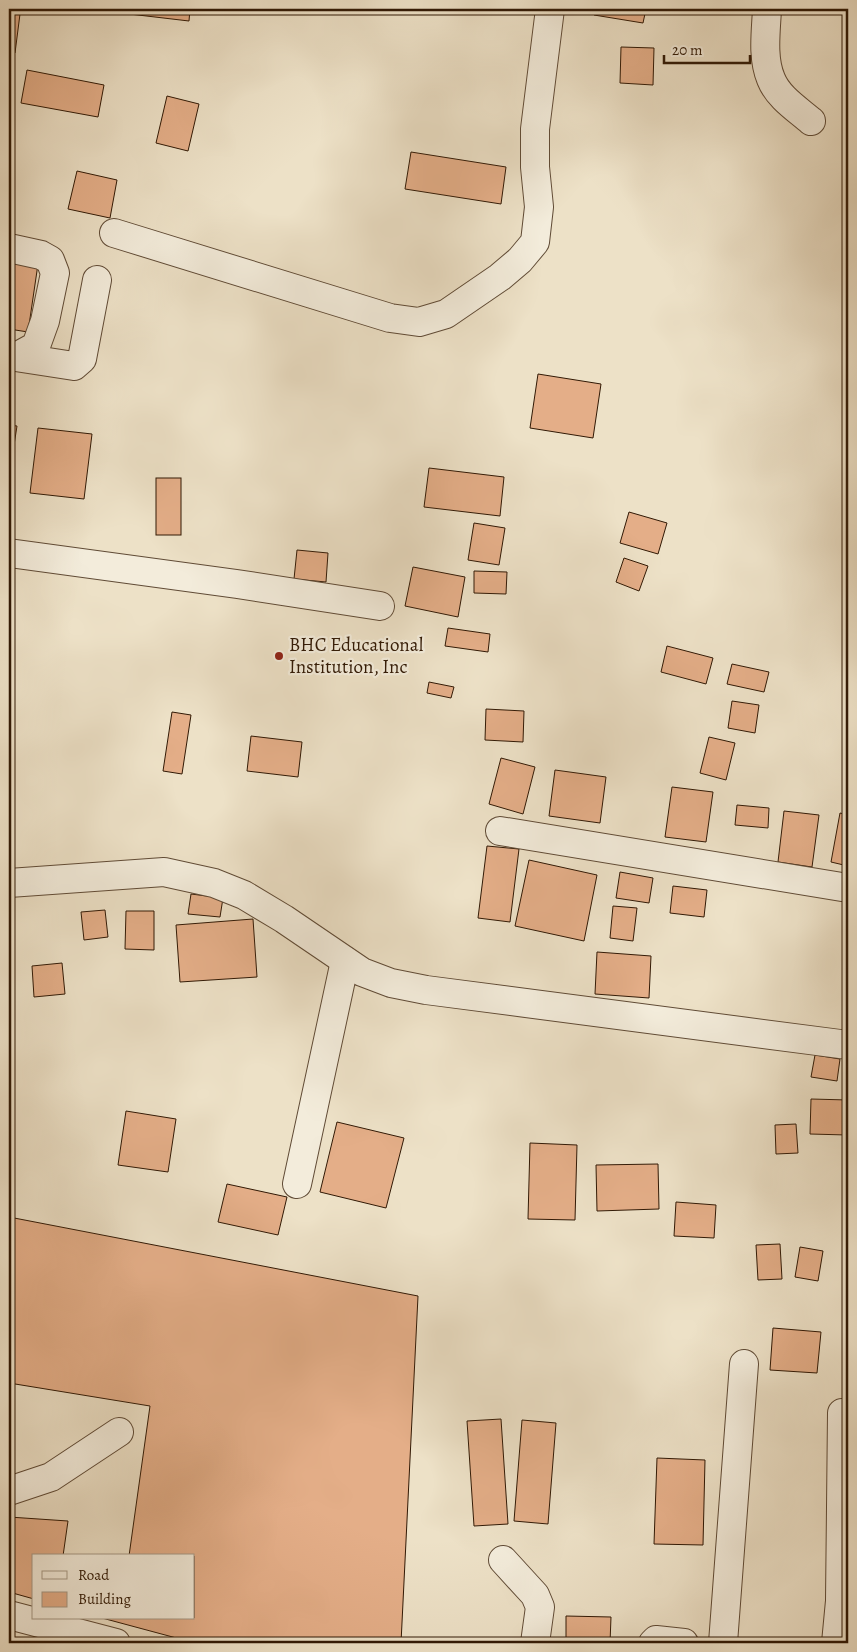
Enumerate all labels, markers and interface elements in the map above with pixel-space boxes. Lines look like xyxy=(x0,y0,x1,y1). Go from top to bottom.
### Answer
scale bar xyxy=(664,32,751,64)
text: 20 m xyxy=(672,40,703,60)
place label: BHC Educational Institution, Inc xyxy=(289,632,424,680)
marker: BHC Educational Institution, Inc xyxy=(273,650,285,662)
legend xyxy=(32,1554,195,1620)
text: Road xyxy=(78,1565,110,1585)
text: Building xyxy=(78,1589,131,1609)

